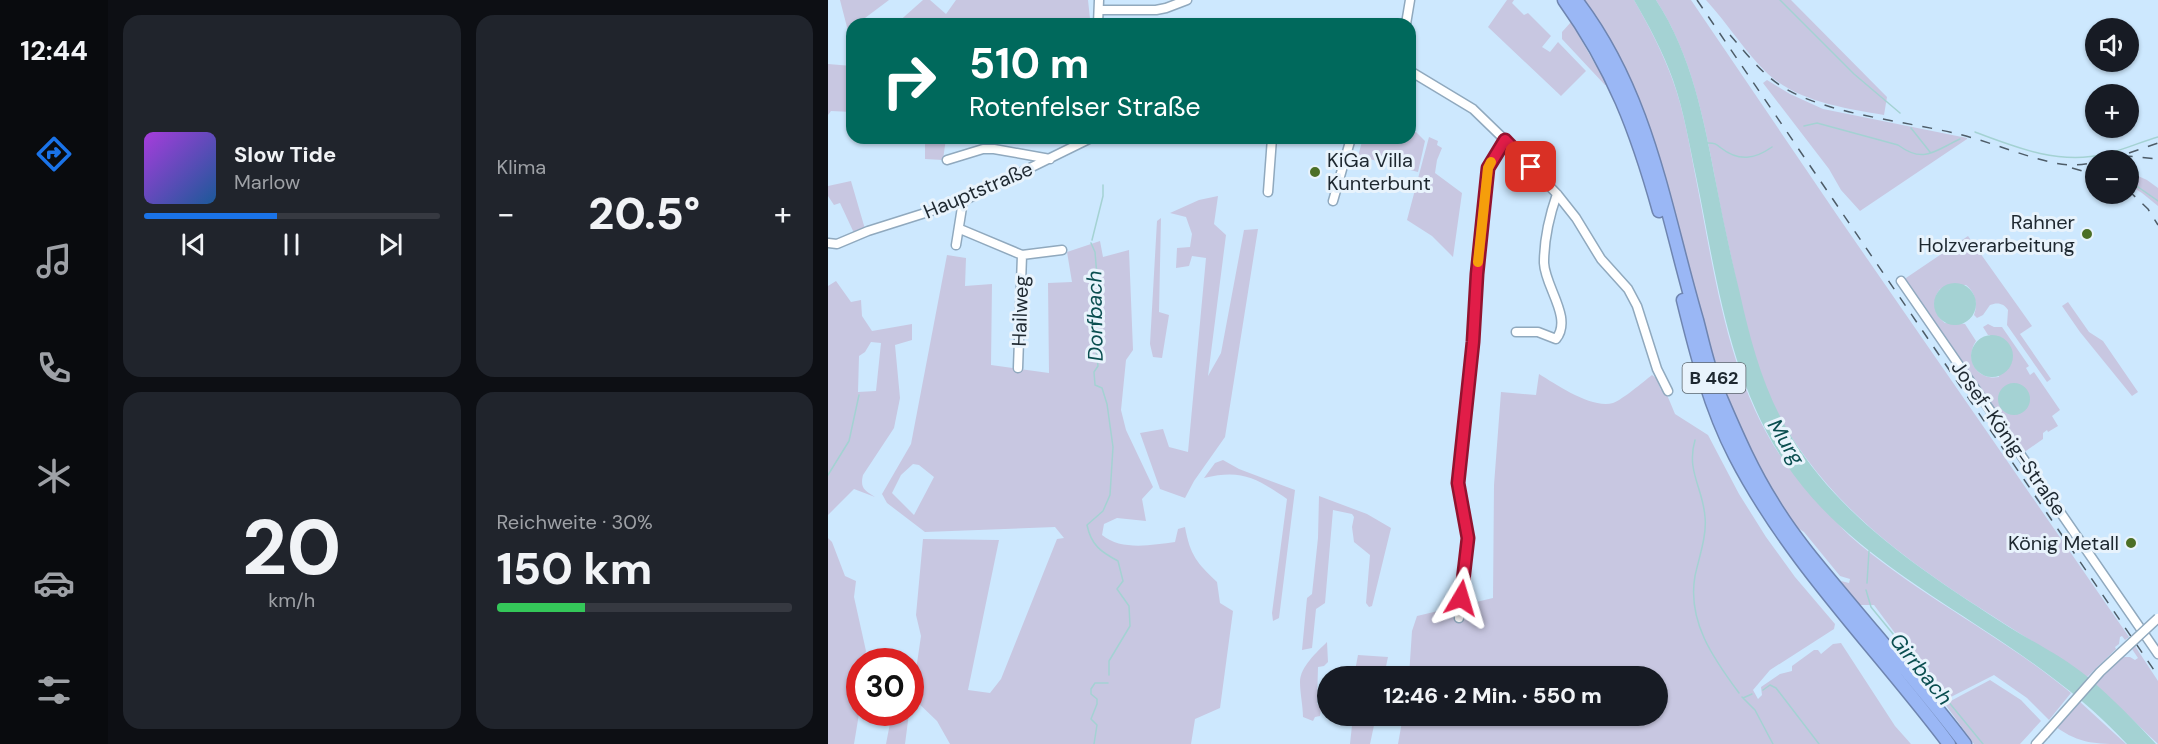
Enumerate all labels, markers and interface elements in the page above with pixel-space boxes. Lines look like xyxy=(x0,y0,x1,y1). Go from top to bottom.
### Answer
map controls xyxy=(2085,18,2139,204)
button: sound xyxy=(2085,18,2139,72)
text: 12:44 xyxy=(20,33,88,68)
text: 510 m xyxy=(969,36,1089,91)
icon: right xyxy=(870,42,948,120)
button: + xyxy=(2085,84,2139,138)
text: Rotenfelser Straße xyxy=(969,89,1201,124)
icon: directions xyxy=(33,133,75,175)
text: Slow Tide xyxy=(234,140,336,169)
pin xyxy=(1505,141,1556,192)
place label: KiGa Villa Kunterbunt xyxy=(1327,147,1431,196)
icon: arrive xyxy=(1514,150,1547,183)
button: − xyxy=(2085,150,2139,204)
text: Klima xyxy=(497,154,546,180)
street label: Hauptstraße xyxy=(920,155,1036,225)
marker: KiGa Villa Kunterbunt xyxy=(1308,165,1322,179)
text: Marlow xyxy=(234,169,300,195)
text: 20.5° xyxy=(588,184,700,243)
text: − xyxy=(497,192,515,235)
text: + xyxy=(774,192,792,235)
place label: Rahner Holzverarbeitung xyxy=(1918,209,2075,258)
marker: Rahner Holzverarbeitung xyxy=(2080,227,2094,241)
icon: previous xyxy=(177,228,210,261)
icon: pause xyxy=(275,228,308,261)
icon: next xyxy=(374,228,407,261)
icon: music xyxy=(33,240,75,282)
water label: Dorfbach xyxy=(1080,270,1110,362)
street label: Hailweg xyxy=(1006,275,1034,347)
icon: phone xyxy=(33,347,75,389)
street label: Josef-König-Straße xyxy=(1946,355,2072,521)
road number: B 462 xyxy=(1682,363,1746,393)
water label: Murg xyxy=(1761,414,1811,471)
icon: climate xyxy=(33,455,75,497)
text: 20 xyxy=(242,497,342,598)
text: Reichweite · 30% xyxy=(497,509,653,535)
place label: König Metall xyxy=(2008,530,2119,556)
marker: König Metall xyxy=(2124,536,2138,550)
text: 150 km xyxy=(497,539,652,598)
icon: car xyxy=(33,562,75,604)
position arrow xyxy=(1429,566,1493,630)
text: km/h xyxy=(268,587,315,613)
water label: Girrbach xyxy=(1883,627,1959,711)
speed limit sign: 30 xyxy=(846,648,924,726)
icon: filters xyxy=(33,669,75,711)
text: 12:46 · 2 Min. · 550 m xyxy=(1383,681,1602,710)

